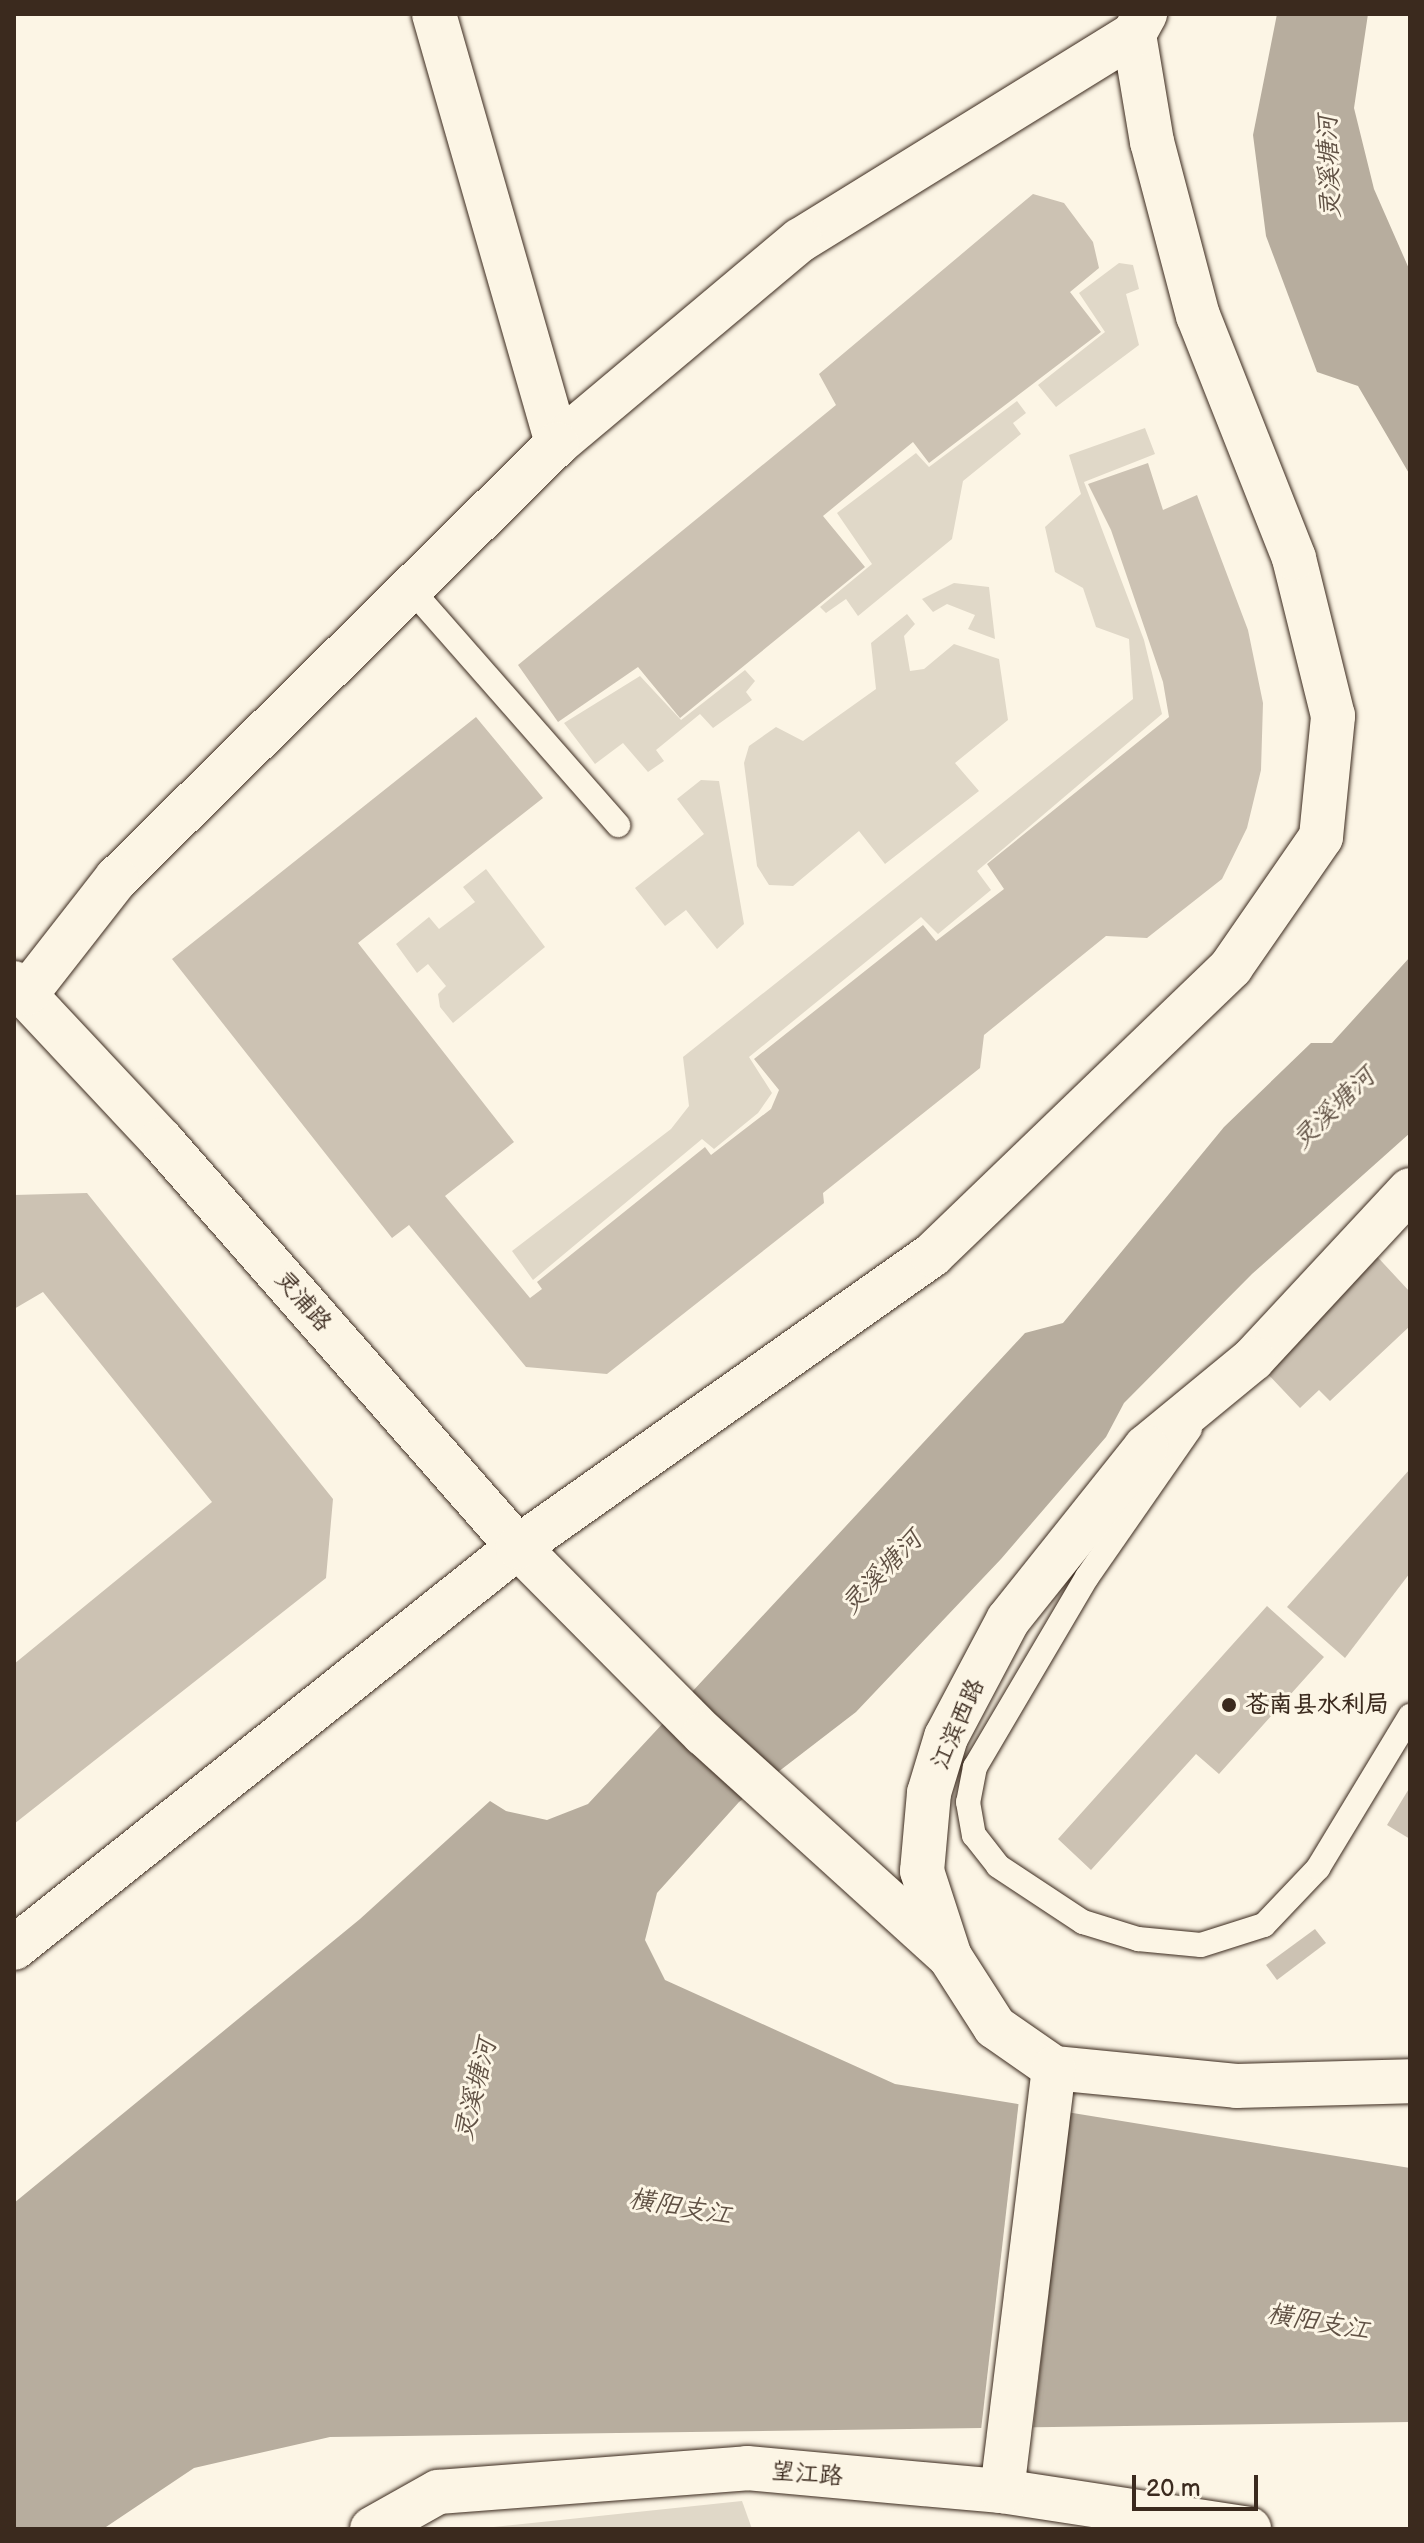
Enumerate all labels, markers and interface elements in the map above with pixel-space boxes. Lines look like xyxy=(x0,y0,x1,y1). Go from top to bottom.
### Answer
water label: 灵溪塘河 xyxy=(1313,114,1347,220)
water label: 灵溪塘河 xyxy=(1286,1062,1382,1156)
street label: 灵浦路 xyxy=(269,1264,337,1338)
water label: 灵溪塘河 xyxy=(835,1525,929,1621)
street label: 江滨西路 xyxy=(925,1674,991,1774)
place label: 苍南县水利局 xyxy=(1245,1691,1389,1719)
marker: 苍南县水利局 xyxy=(1220,1696,1238,1714)
water label: 灵溪塘河 xyxy=(448,2036,504,2144)
water label: 横阳支江 xyxy=(626,2184,734,2232)
water label: 横阳支江 xyxy=(1264,2299,1372,2347)
street label: 望江路 xyxy=(770,2457,844,2491)
scale bar xyxy=(1136,2459,1262,2509)
text: 20 m xyxy=(1146,2474,1201,2503)

